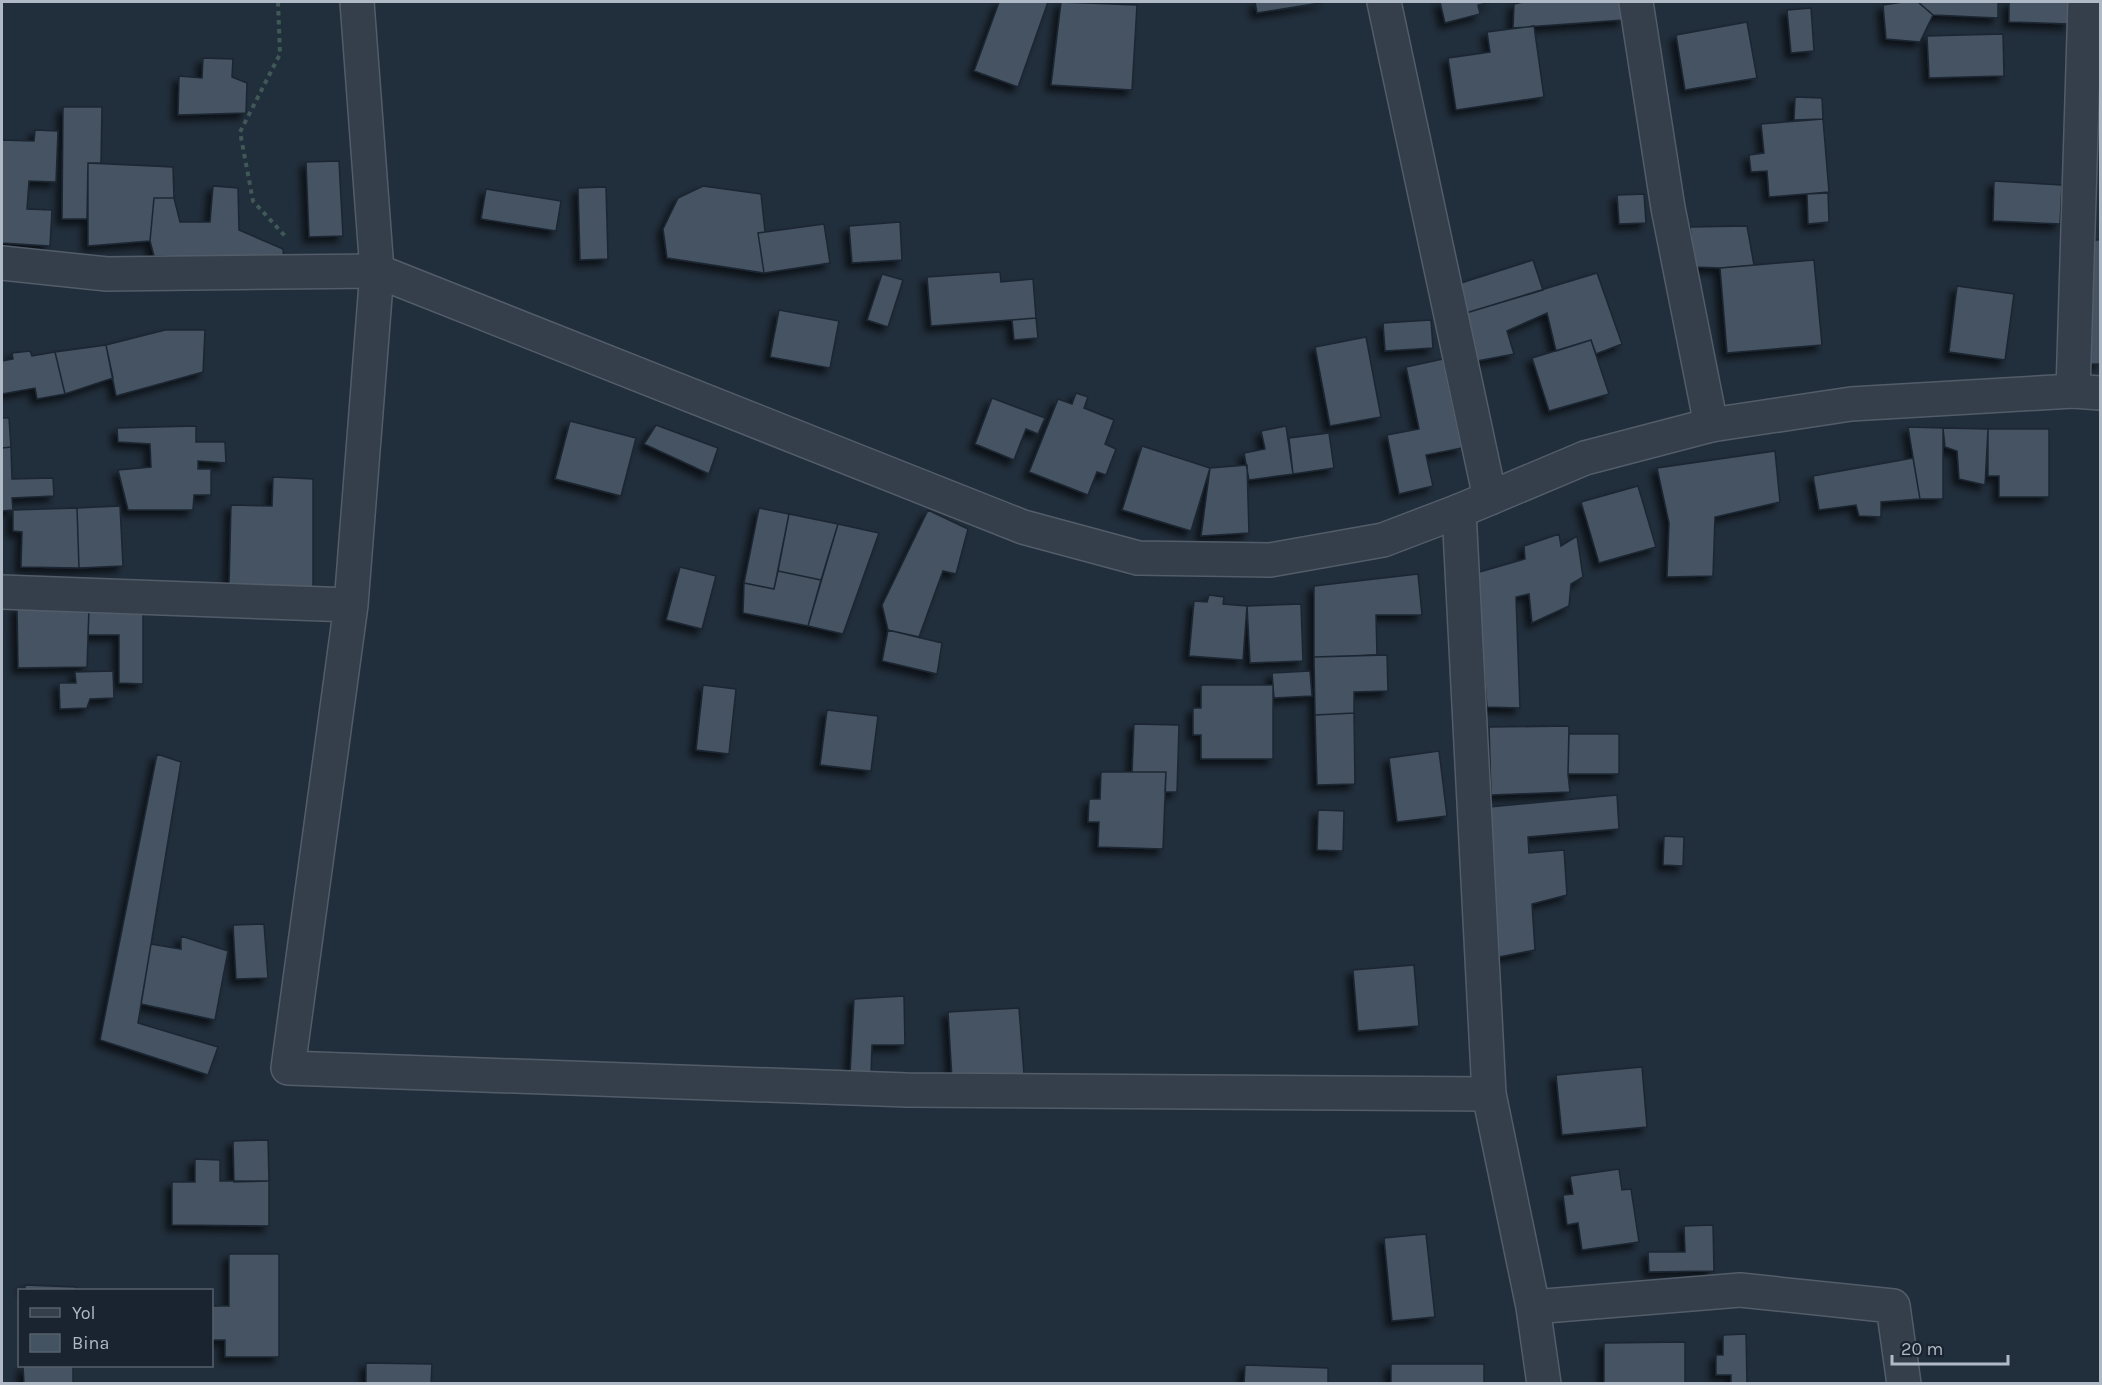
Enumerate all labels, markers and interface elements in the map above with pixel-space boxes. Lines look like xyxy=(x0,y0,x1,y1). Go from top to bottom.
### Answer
legend xyxy=(18,1289,213,1367)
text: Yol xyxy=(72,1302,96,1324)
scale bar xyxy=(1892,1328,2008,1366)
text: Bina xyxy=(72,1332,109,1354)
text: 20 m xyxy=(1901,1338,1943,1360)

